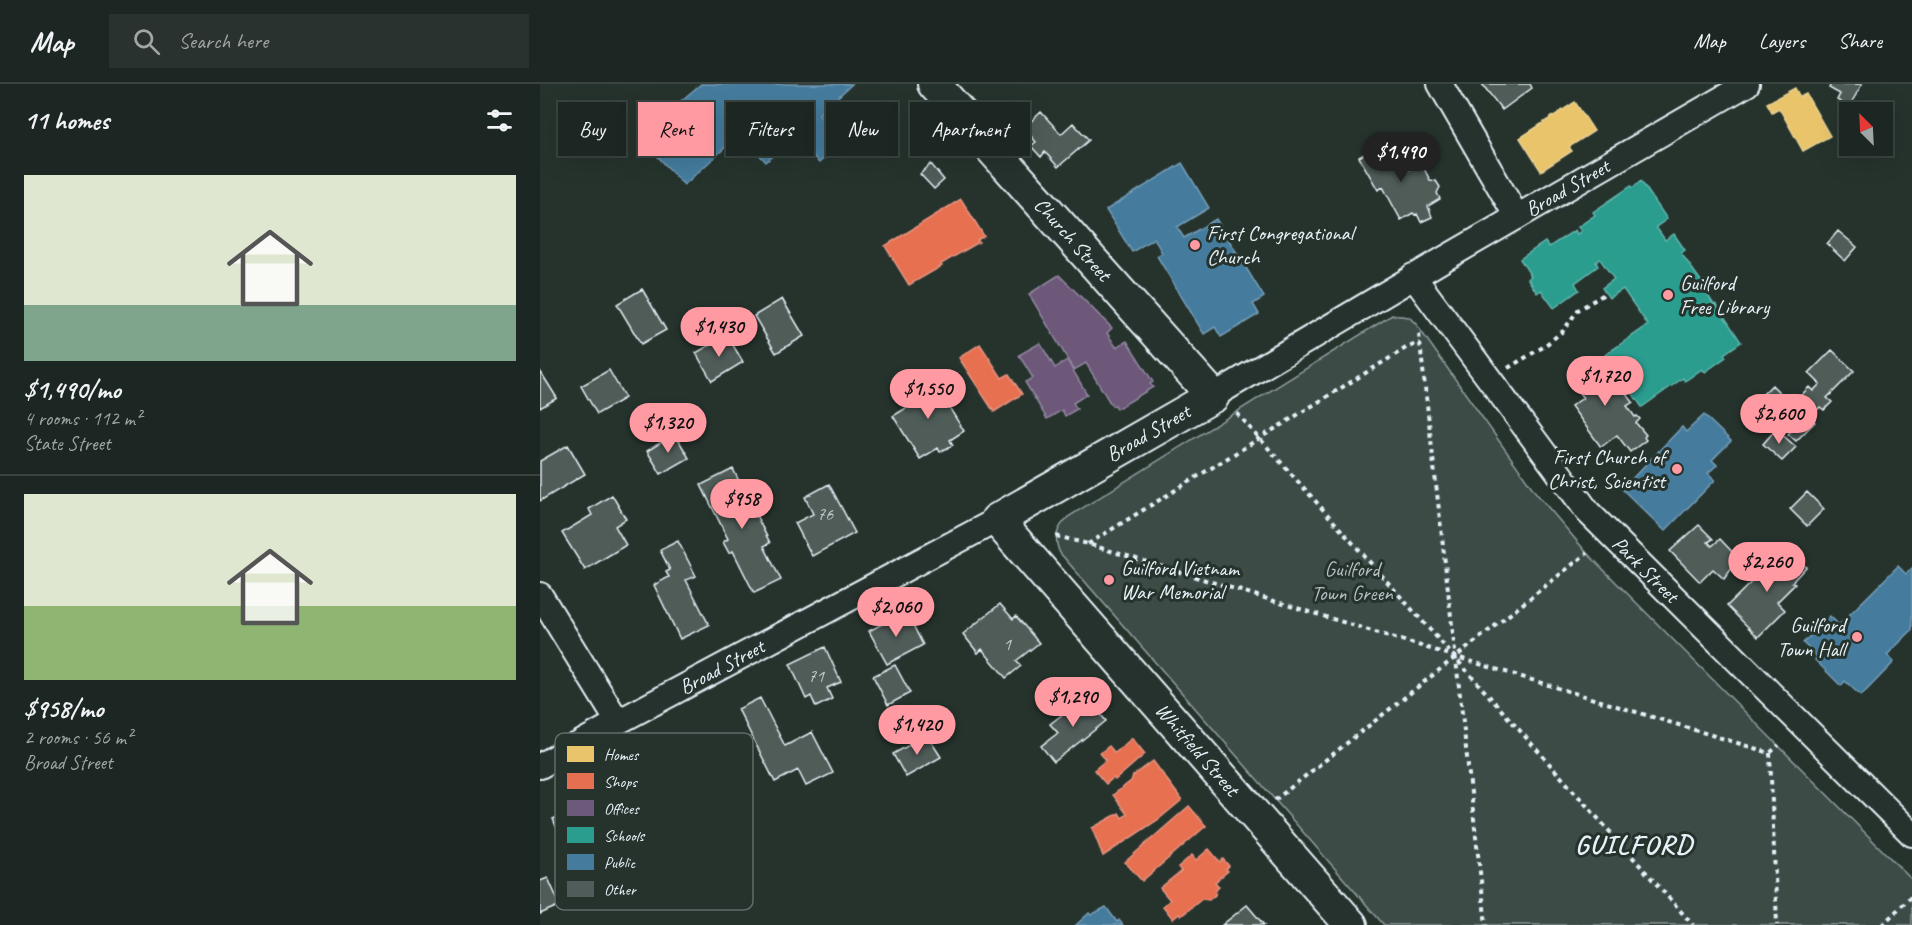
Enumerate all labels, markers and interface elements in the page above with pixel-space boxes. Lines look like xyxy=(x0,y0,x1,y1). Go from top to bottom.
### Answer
search box xyxy=(109,14,529,68)
text: Map xyxy=(30,24,73,59)
icon: search xyxy=(130,25,163,58)
text: Search here xyxy=(178,27,268,55)
text: Map xyxy=(1693,28,1726,54)
text: Layers xyxy=(1759,28,1805,54)
text: Share xyxy=(1838,28,1882,54)
chip: Buy xyxy=(558,102,626,156)
chip: Rent xyxy=(638,102,714,156)
chip: Filters xyxy=(726,102,814,156)
chip: New xyxy=(826,102,898,156)
chip: Apartment xyxy=(910,102,1030,156)
north arrow xyxy=(1839,102,1893,156)
map controls xyxy=(1839,102,1893,156)
text: 11 homes xyxy=(24,104,109,137)
icon: filters xyxy=(483,104,516,137)
pin: $1,490 xyxy=(1352,132,1450,183)
text: $1,490 xyxy=(1377,139,1425,164)
street label: Broad Street xyxy=(1521,152,1616,222)
street label: Church Street xyxy=(1029,192,1118,288)
icon: home xyxy=(216,214,324,322)
place label: First Congregational Church xyxy=(1207,220,1357,270)
marker: First Congregational Church xyxy=(1188,238,1202,252)
place label: Guilford Free Library xyxy=(1680,270,1771,320)
marker: Guilford Free Library xyxy=(1661,288,1675,302)
pin: $1,430 xyxy=(670,307,768,358)
text: $1,430 xyxy=(695,314,743,339)
pin: $1,720 xyxy=(1556,356,1654,407)
text: $1,720 xyxy=(1581,363,1629,388)
pin: $1,550 xyxy=(879,369,977,420)
text: $1,490/mo xyxy=(24,373,121,406)
text: $1,550 xyxy=(904,376,952,401)
pin: $2,600 xyxy=(1730,394,1828,445)
street label: Broad Street xyxy=(1101,397,1197,468)
text: $2,600 xyxy=(1754,401,1804,426)
pin: $1,320 xyxy=(619,403,717,454)
text: 4 rooms · 112 m² xyxy=(24,406,141,431)
text: $1,320 xyxy=(644,410,692,435)
text: State Street xyxy=(24,431,111,456)
place label: First Church of Christ, Scientist xyxy=(1548,444,1669,494)
marker: First Church of Christ, Scientist xyxy=(1670,462,1684,476)
pin: $958 xyxy=(706,479,778,530)
text: $958 xyxy=(724,486,760,511)
house number: 76 xyxy=(817,503,834,525)
street label: Park Street xyxy=(1607,530,1686,609)
icon: home xyxy=(216,533,324,641)
pin: $2,260 xyxy=(1718,542,1816,593)
text: $2,260 xyxy=(1742,549,1792,574)
place label: Guilford Vietnam War Memorial xyxy=(1121,555,1241,605)
park label: Guilford Town Green xyxy=(1311,556,1393,606)
marker: Guilford Vietnam War Memorial xyxy=(1102,573,1116,587)
pin: $2,060 xyxy=(847,587,945,638)
text: $2,060 xyxy=(871,594,921,619)
place label: Guilford Town Hall xyxy=(1777,612,1849,662)
marker: Guilford Town Hall xyxy=(1850,630,1864,644)
street label: Broad Street xyxy=(674,632,771,700)
house number: 1 xyxy=(1003,633,1012,655)
house number: 71 xyxy=(808,665,825,687)
pin: $1,290 xyxy=(1024,677,1122,728)
text: $1,290 xyxy=(1049,684,1097,709)
text: $958/mo xyxy=(24,692,103,725)
street label: Whitfield Street xyxy=(1150,697,1246,803)
pin: $1,420 xyxy=(868,705,966,756)
text: $1,420 xyxy=(893,712,941,737)
text: 2 rooms · 56 m² xyxy=(24,725,132,750)
legend xyxy=(555,733,753,910)
text: Homes xyxy=(604,745,640,765)
text: Broad Street xyxy=(24,750,113,775)
text: Shops xyxy=(604,772,638,792)
text: Offices xyxy=(604,799,640,819)
text: Schools xyxy=(604,826,645,846)
district label: GUILFORD xyxy=(1575,827,1695,861)
text: Public xyxy=(604,853,636,873)
text: Other xyxy=(604,880,637,900)

